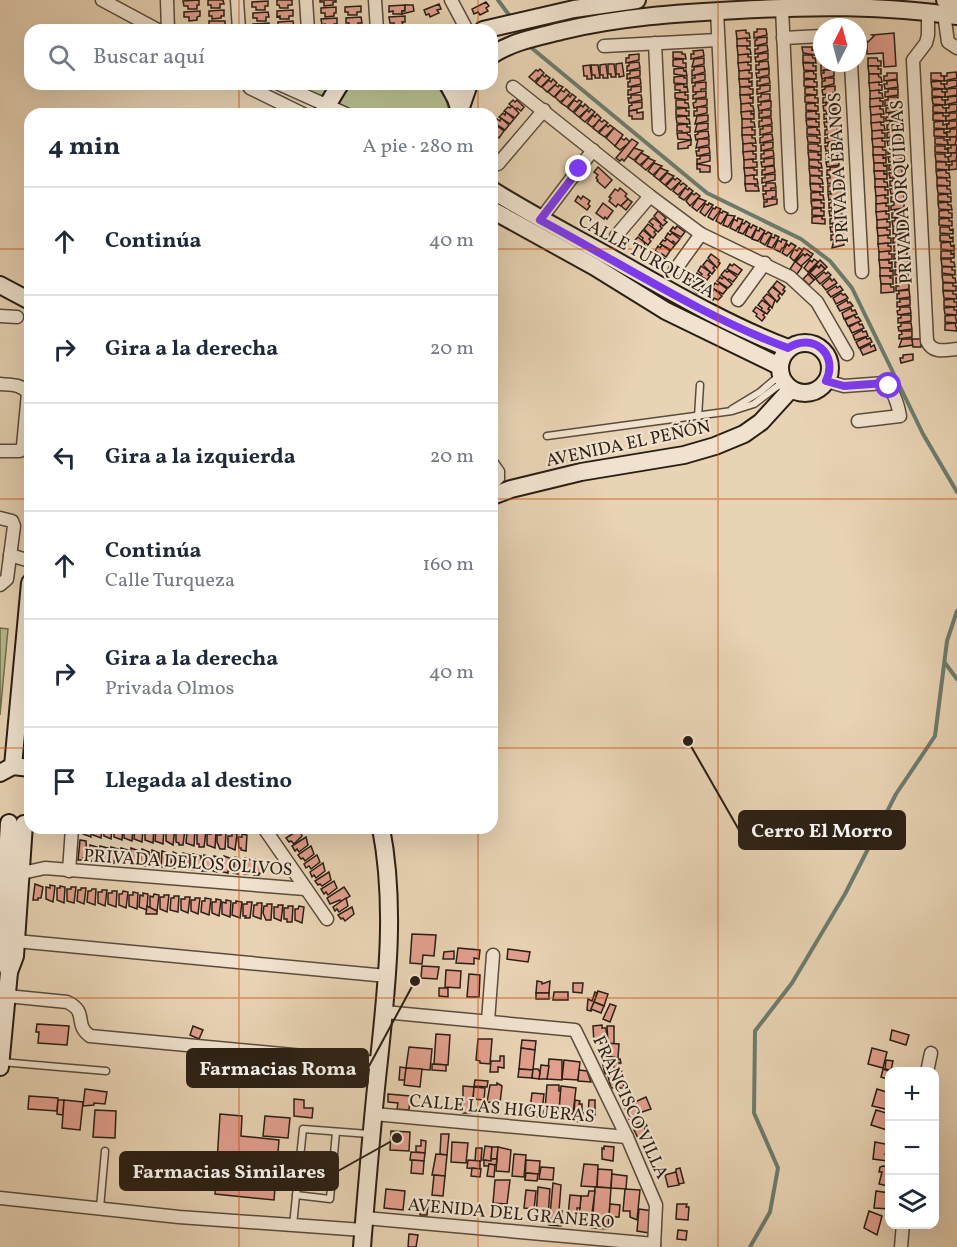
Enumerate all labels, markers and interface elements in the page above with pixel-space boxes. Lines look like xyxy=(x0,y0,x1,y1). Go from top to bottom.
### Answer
north arrow xyxy=(813,18,867,72)
search box xyxy=(24,24,498,90)
icon: search xyxy=(45,41,78,74)
text: Buscar aquí xyxy=(93,42,205,73)
street label: PRIVADA ÉBANOS xyxy=(823,92,856,244)
street label: PRIVADA ORQUÍDEAS xyxy=(885,99,920,285)
text: 4 min xyxy=(48,129,120,165)
text: A pie · 280 m xyxy=(362,133,474,161)
route end xyxy=(565,155,591,181)
street label: CALLE TURQUEZA xyxy=(573,209,720,306)
icon: ahead xyxy=(48,225,81,258)
text: Continúa xyxy=(105,226,202,257)
text: 40 m xyxy=(429,227,474,255)
icon: right xyxy=(48,333,81,366)
text: Gira a la derecha xyxy=(105,334,278,365)
text: 20 m xyxy=(430,335,474,363)
route start xyxy=(875,372,901,398)
street label: AVENIDA EL PEÑÓN xyxy=(544,415,713,474)
icon: left xyxy=(48,441,81,474)
text: Gira a la izquierda xyxy=(105,442,296,473)
text: 20 m xyxy=(430,443,474,471)
text: Continúa xyxy=(105,536,202,567)
icon: ahead xyxy=(48,549,81,582)
text: 160 m xyxy=(422,551,474,579)
text: Calle Turqueza xyxy=(105,567,235,595)
text: Gira a la derecha xyxy=(105,644,278,675)
icon: right xyxy=(48,657,81,690)
text: 40 m xyxy=(429,659,474,687)
text: Privada Olmos xyxy=(105,675,234,703)
icon: arrive xyxy=(48,765,81,798)
text: Llegada al destino xyxy=(105,766,292,797)
callout: Cerro El Morro xyxy=(739,811,905,849)
text: Cerro El Morro xyxy=(751,818,893,846)
street label: PRIVADA DE LOS OLIVOS xyxy=(82,844,293,883)
street label: FRANCISCO VILLA xyxy=(585,1032,674,1184)
callout: Farmacias Roma xyxy=(187,1049,368,1087)
text: Farmacias Roma xyxy=(199,1056,357,1084)
map controls xyxy=(885,1067,939,1229)
button: + xyxy=(885,1067,939,1121)
street label: CALLE LAS HIGUERAS xyxy=(408,1089,596,1130)
button: − xyxy=(885,1121,939,1175)
callout: Farmacias Similares xyxy=(120,1152,338,1190)
text: Farmacias Similares xyxy=(132,1159,326,1187)
button: layers xyxy=(885,1175,939,1229)
street label: AVENIDA DEL GRANERO xyxy=(407,1193,615,1236)

